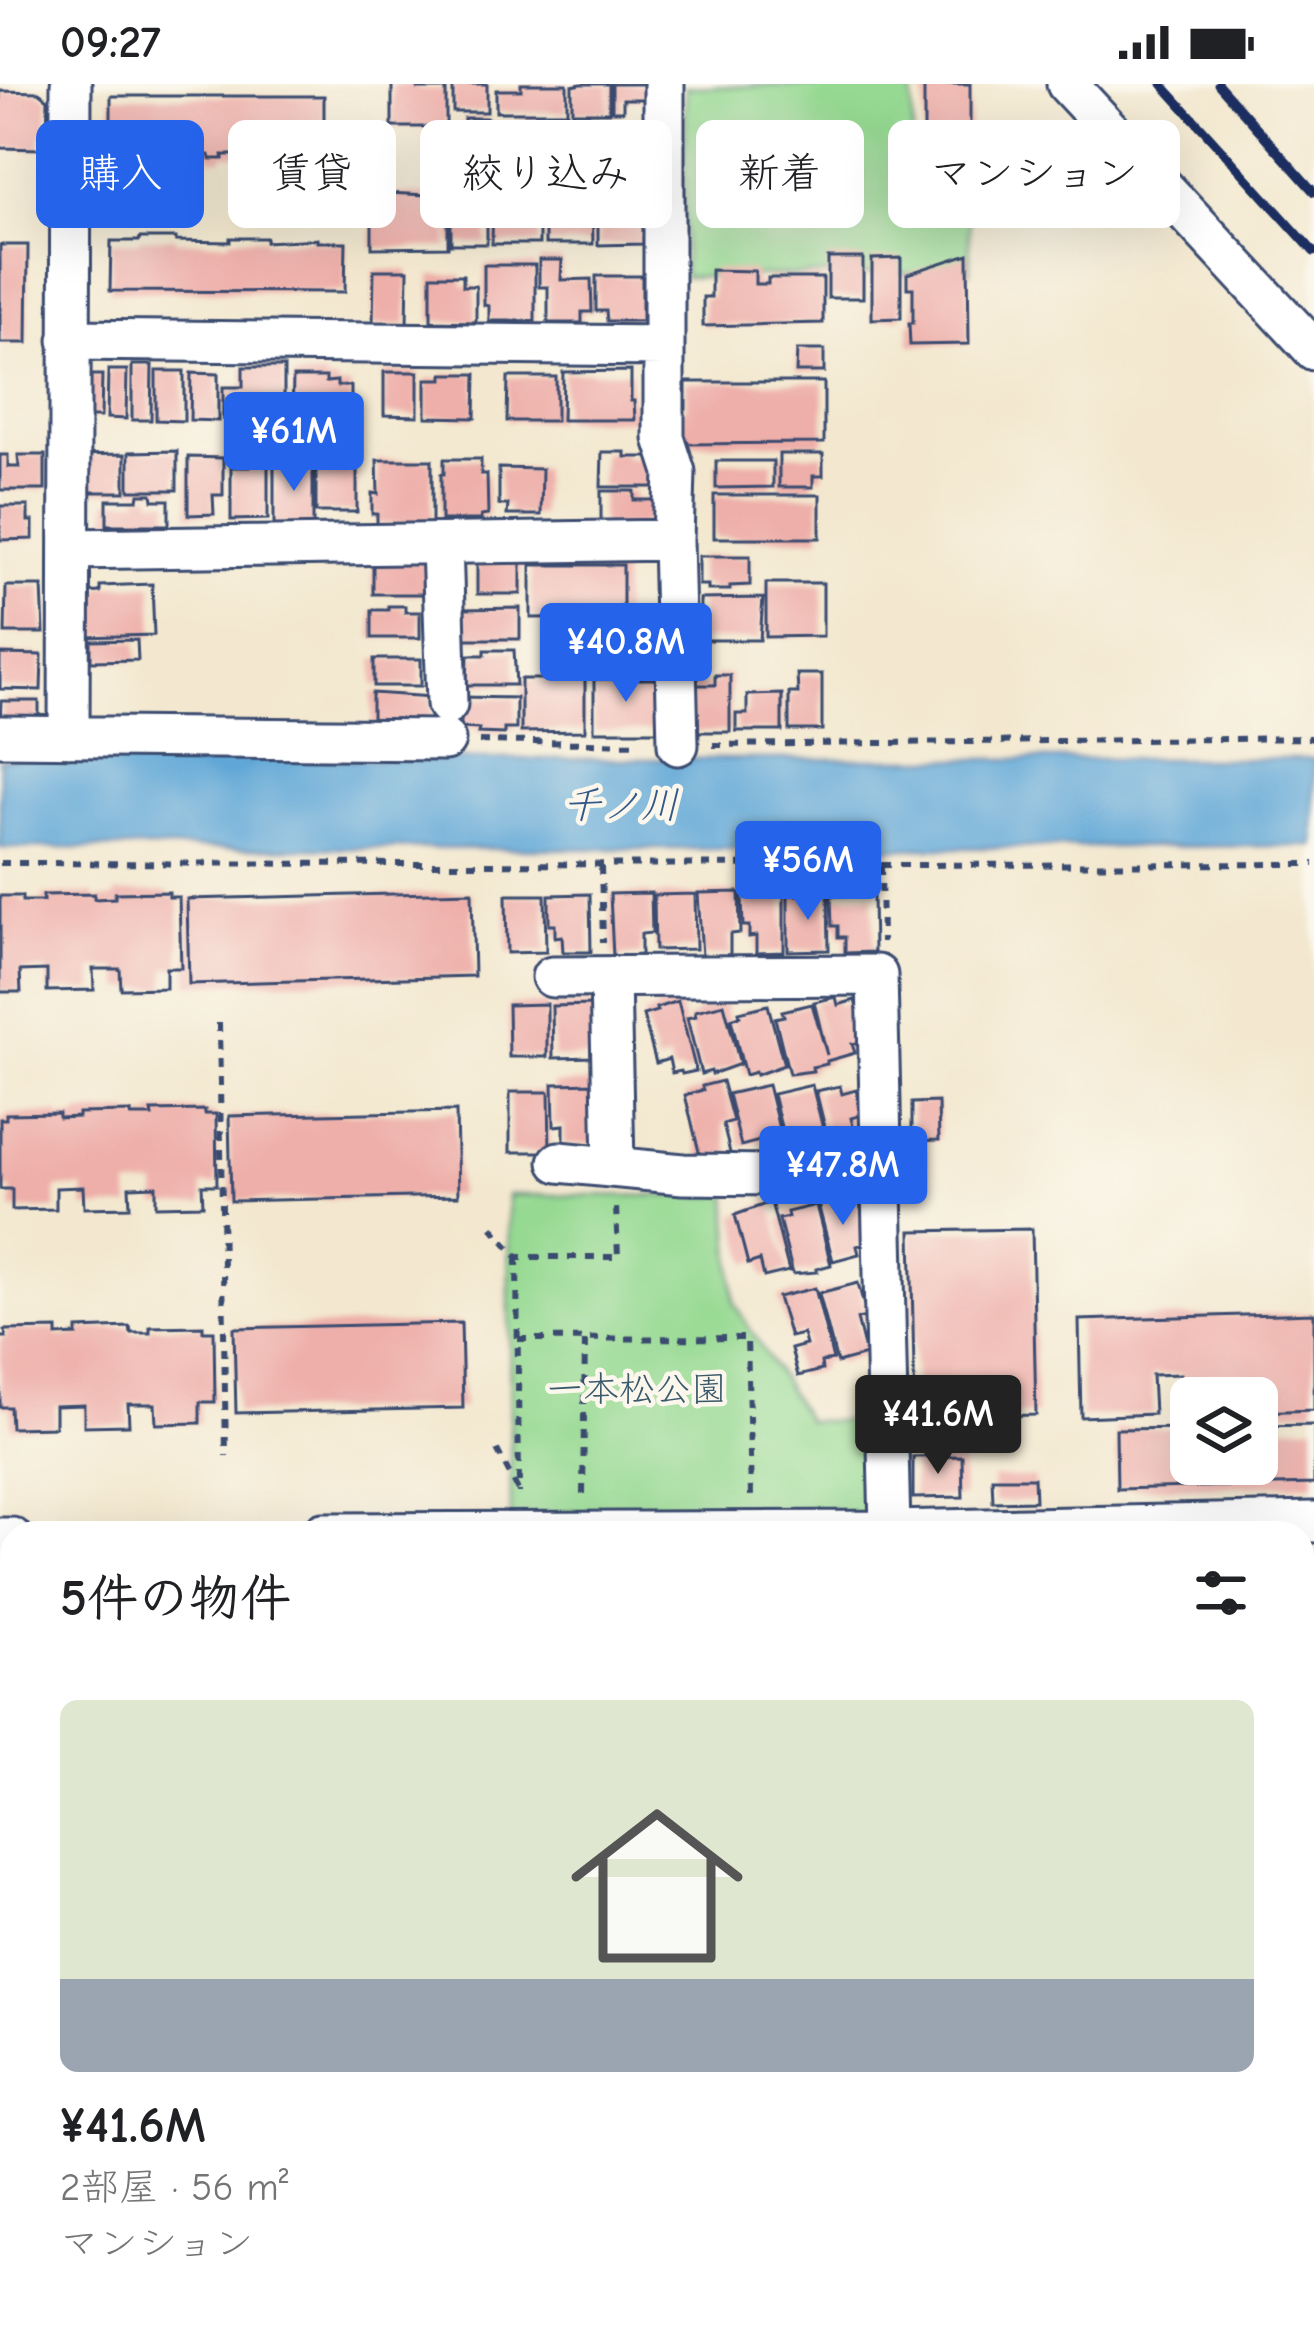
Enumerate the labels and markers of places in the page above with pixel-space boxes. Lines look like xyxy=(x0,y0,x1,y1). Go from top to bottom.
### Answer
pin: ¥61M xyxy=(223,392,365,494)
pin: ¥40.8M xyxy=(528,603,724,705)
pin: ¥56M xyxy=(737,821,879,923)
pin: ¥47.8M xyxy=(745,1126,941,1228)
pin: ¥41.6M xyxy=(840,1375,1036,1477)

